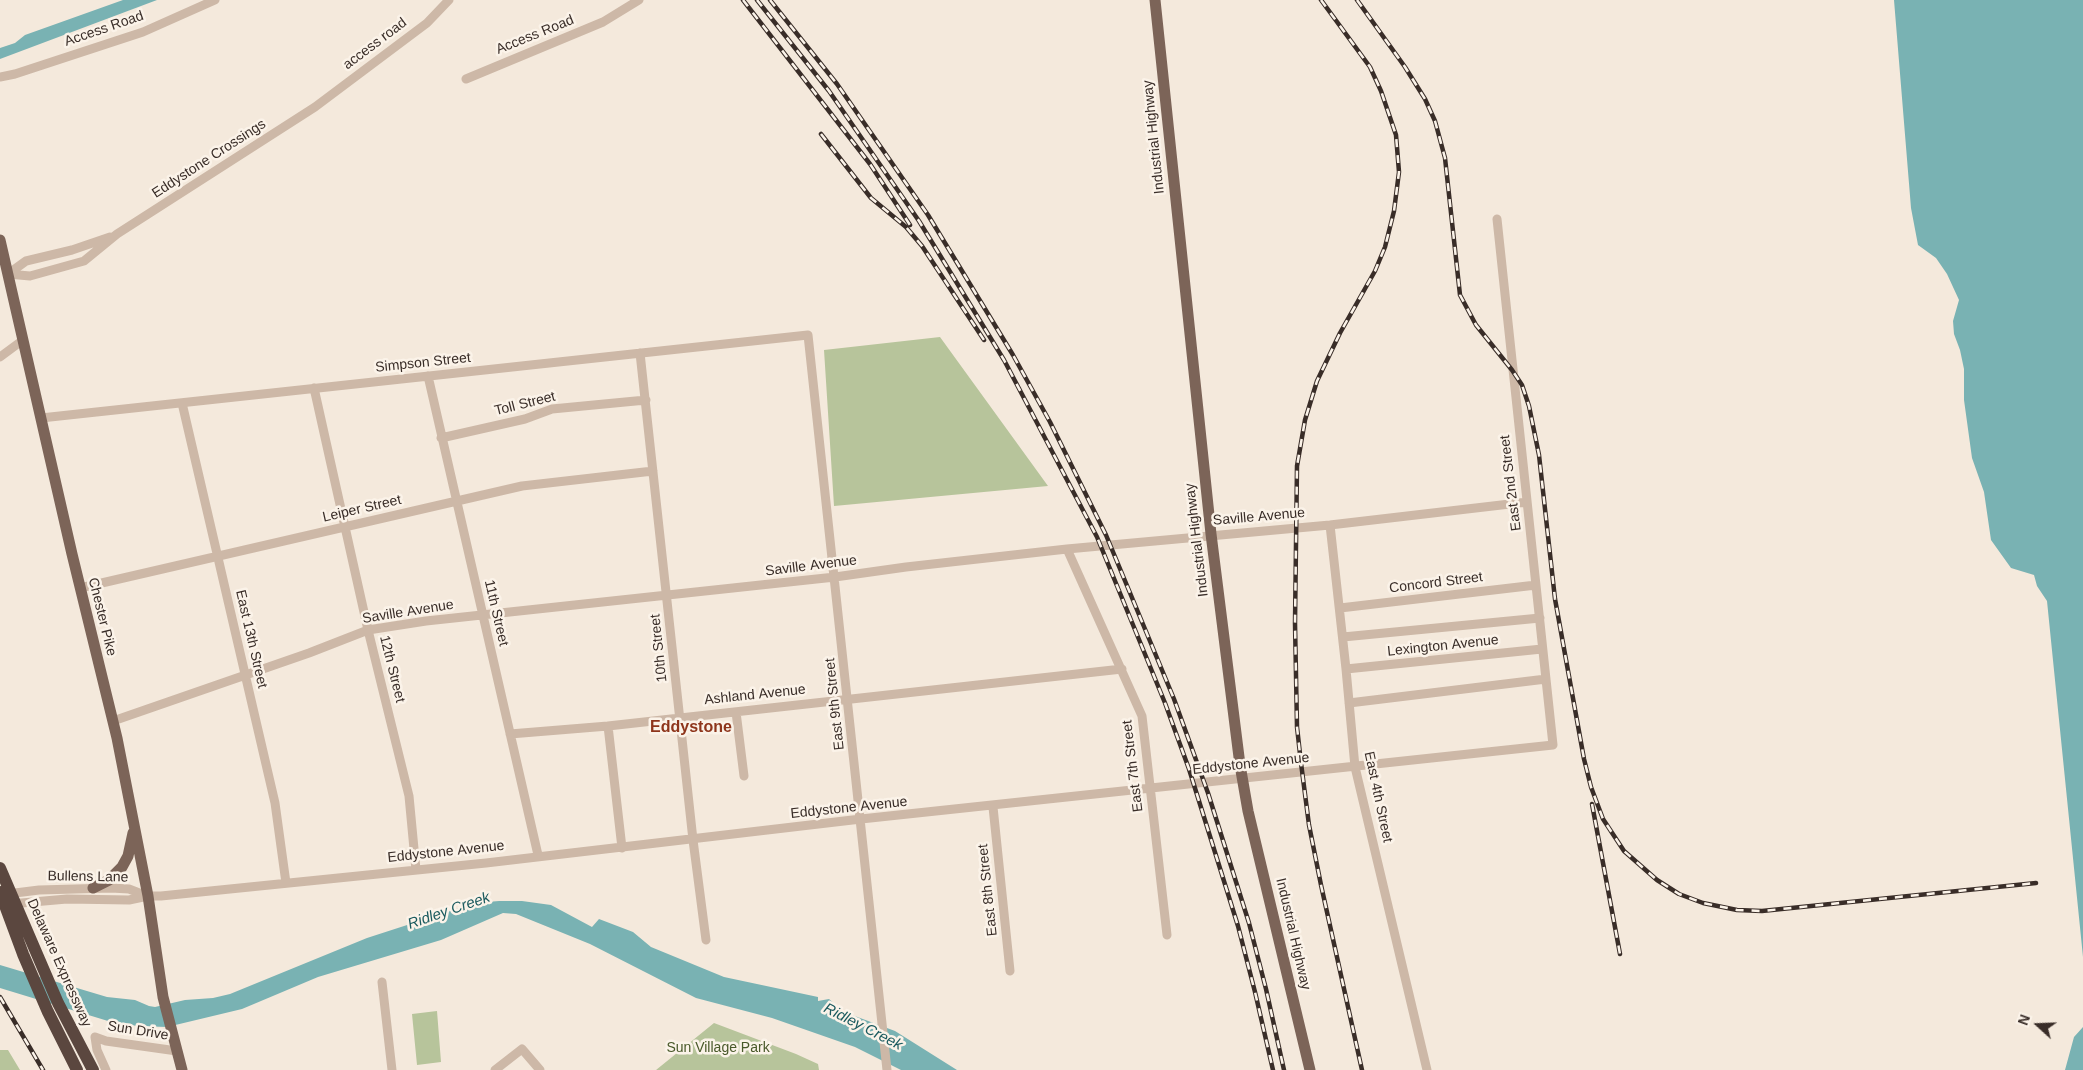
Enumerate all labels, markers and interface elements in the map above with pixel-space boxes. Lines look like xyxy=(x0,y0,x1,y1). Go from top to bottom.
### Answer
street label: Access Road xyxy=(62,8,146,50)
street label: Access Road xyxy=(494,12,576,58)
street label: access road xyxy=(340,15,410,73)
street label: Industrial Highway xyxy=(1140,79,1168,195)
street label: Eddystone Crossings xyxy=(149,116,269,202)
street label: Simpson Street xyxy=(375,350,471,376)
street label: Toll Street xyxy=(493,388,557,420)
street label: East 2nd Street xyxy=(1497,434,1525,532)
street label: Industrial Highway xyxy=(1182,482,1212,598)
street label: Leiper Street xyxy=(321,492,403,526)
street label: Saville Avenue xyxy=(1212,505,1306,529)
street label: Saville Avenue xyxy=(764,552,858,580)
street label: Concord Street xyxy=(1388,569,1484,597)
street label: Chester Pike xyxy=(84,576,120,658)
street label: 11th Street xyxy=(480,578,512,648)
street label: East 13th Street xyxy=(232,588,270,690)
street label: Saville Avenue xyxy=(361,596,455,628)
street label: 10th Street xyxy=(647,613,671,683)
street label: Lexington Avenue xyxy=(1387,632,1499,660)
street label: 12th Street xyxy=(376,634,408,704)
street label: East 9th Street xyxy=(822,657,848,751)
street label: Ashland Avenue xyxy=(704,681,806,709)
district label: Eddystone xyxy=(650,718,732,738)
street label: East 7th Street xyxy=(1119,719,1147,813)
street label: Eddystone Avenue xyxy=(1192,750,1310,778)
street label: East 4th Street xyxy=(1360,750,1396,844)
street label: Eddystone Avenue xyxy=(790,794,908,822)
street label: Eddystone Avenue xyxy=(387,838,505,866)
street label: East 8th Street xyxy=(975,843,1001,937)
street label: Bullens Lane xyxy=(47,868,129,886)
street label: Industrial Highway xyxy=(1272,876,1314,992)
water label: Ridley Creek xyxy=(405,889,493,933)
street label: Delaware Expressway xyxy=(23,896,95,1030)
water label: Ridley Creek xyxy=(821,999,905,1055)
north arrow xyxy=(2013,1000,2063,1050)
text: N xyxy=(2015,1012,2033,1027)
street label: Sun Drive xyxy=(106,1018,170,1044)
park label: Sun Village Park xyxy=(666,1040,770,1056)

